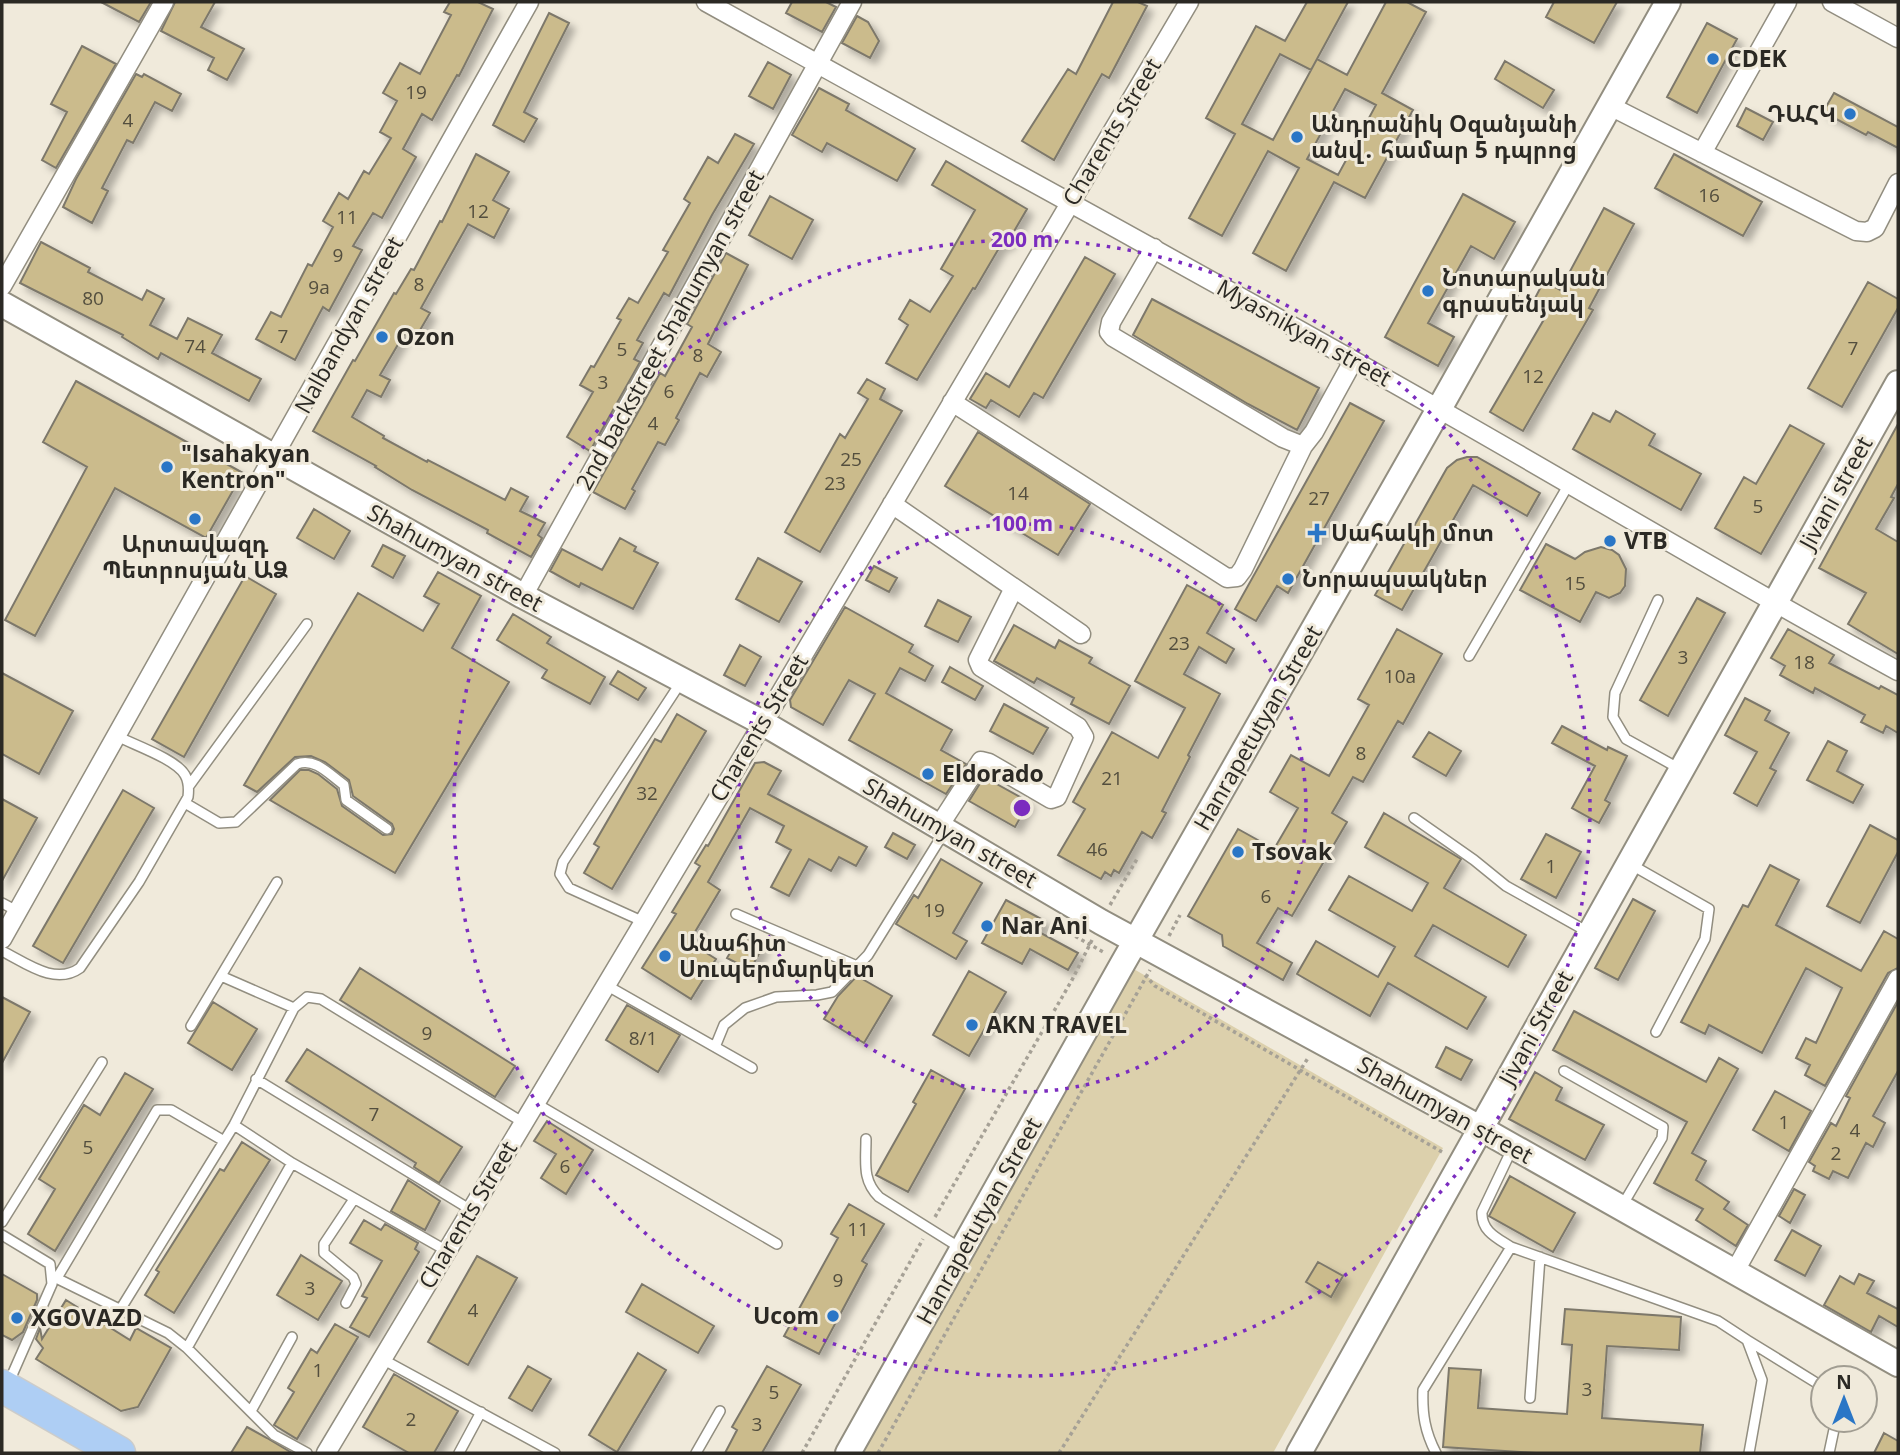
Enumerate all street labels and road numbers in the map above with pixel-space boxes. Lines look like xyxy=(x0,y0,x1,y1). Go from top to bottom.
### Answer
street label: Charents Street xyxy=(1054,52,1168,211)
street label: 2nd backstreet Shahumyan street xyxy=(567,164,771,495)
street label: Nalbandyan street xyxy=(286,230,410,419)
street label: Myasnikyan street xyxy=(1211,271,1397,393)
street label: Jivani street xyxy=(1790,430,1879,557)
street label: Shahumyan street xyxy=(362,496,549,619)
street label: Hanrapetutyan Street xyxy=(1185,619,1329,836)
street label: Charents Street xyxy=(701,648,815,807)
street label: Shahumyan street xyxy=(858,769,1043,895)
street label: Jivani Street xyxy=(1490,964,1580,1092)
street label: Shahumyan street xyxy=(1352,1048,1539,1171)
street label: Hanrapetutyan Street xyxy=(908,1111,1048,1330)
street label: Charents Street xyxy=(410,1135,524,1294)

